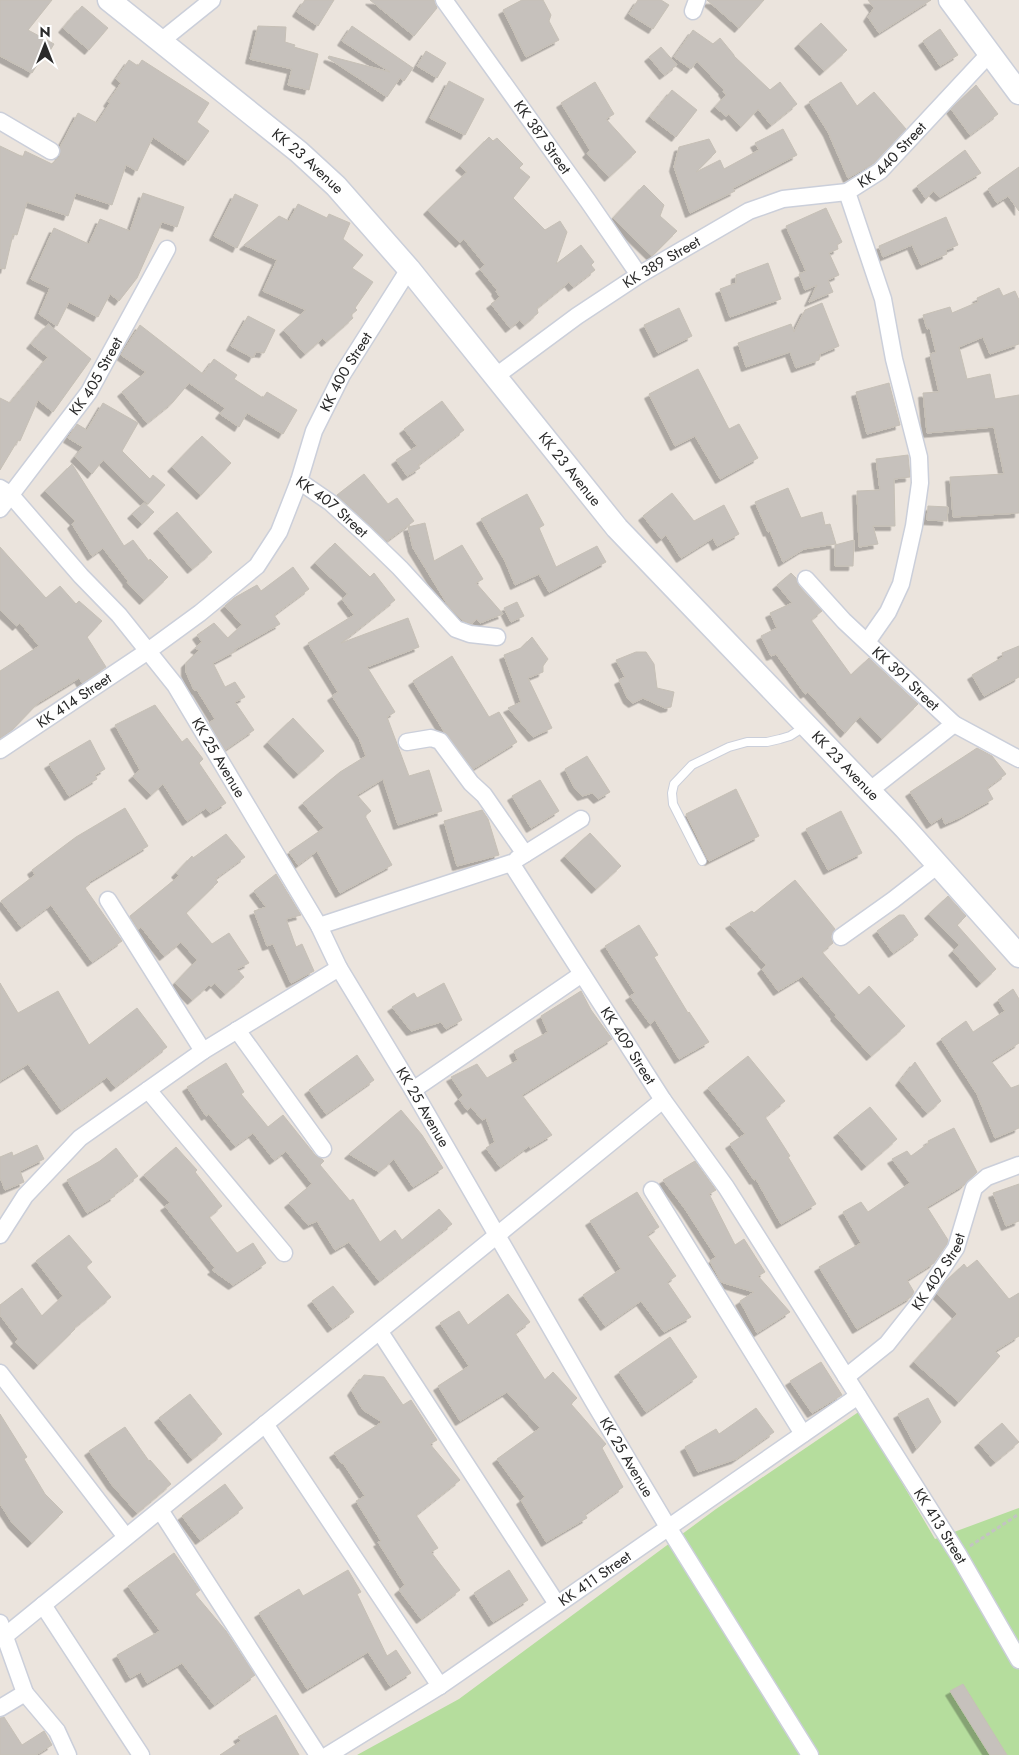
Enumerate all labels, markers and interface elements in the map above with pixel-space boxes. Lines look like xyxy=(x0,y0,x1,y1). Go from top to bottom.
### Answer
north arrow xyxy=(20,20,70,70)
text: N xyxy=(39,22,51,42)
street label: KK 387 Street xyxy=(508,96,577,179)
street label: KK 440 Street xyxy=(853,117,932,194)
street label: KK 23 Avenue xyxy=(267,123,349,199)
street label: KK 389 Street xyxy=(618,230,705,294)
street label: KK 400 Street xyxy=(314,327,378,415)
street label: KK 405 Street xyxy=(64,333,128,420)
street label: KK 23 Avenue xyxy=(533,428,607,511)
street label: KK 407 Street xyxy=(291,471,373,543)
street label: KK 391 Street xyxy=(867,641,945,716)
street label: KK 414 Street xyxy=(32,667,116,734)
street label: KK 25 Avenue xyxy=(186,714,251,802)
street label: KK 23 Avenue xyxy=(806,726,884,806)
street label: KK 409 Street xyxy=(595,1003,661,1089)
street label: KK 25 Avenue xyxy=(391,1063,455,1152)
street label: KK 402 Street xyxy=(906,1230,971,1315)
street label: KK 25 Avenue xyxy=(594,1413,659,1502)
street label: KK 413 Street xyxy=(908,1484,972,1568)
street label: KK 411 Street xyxy=(554,1545,636,1612)

